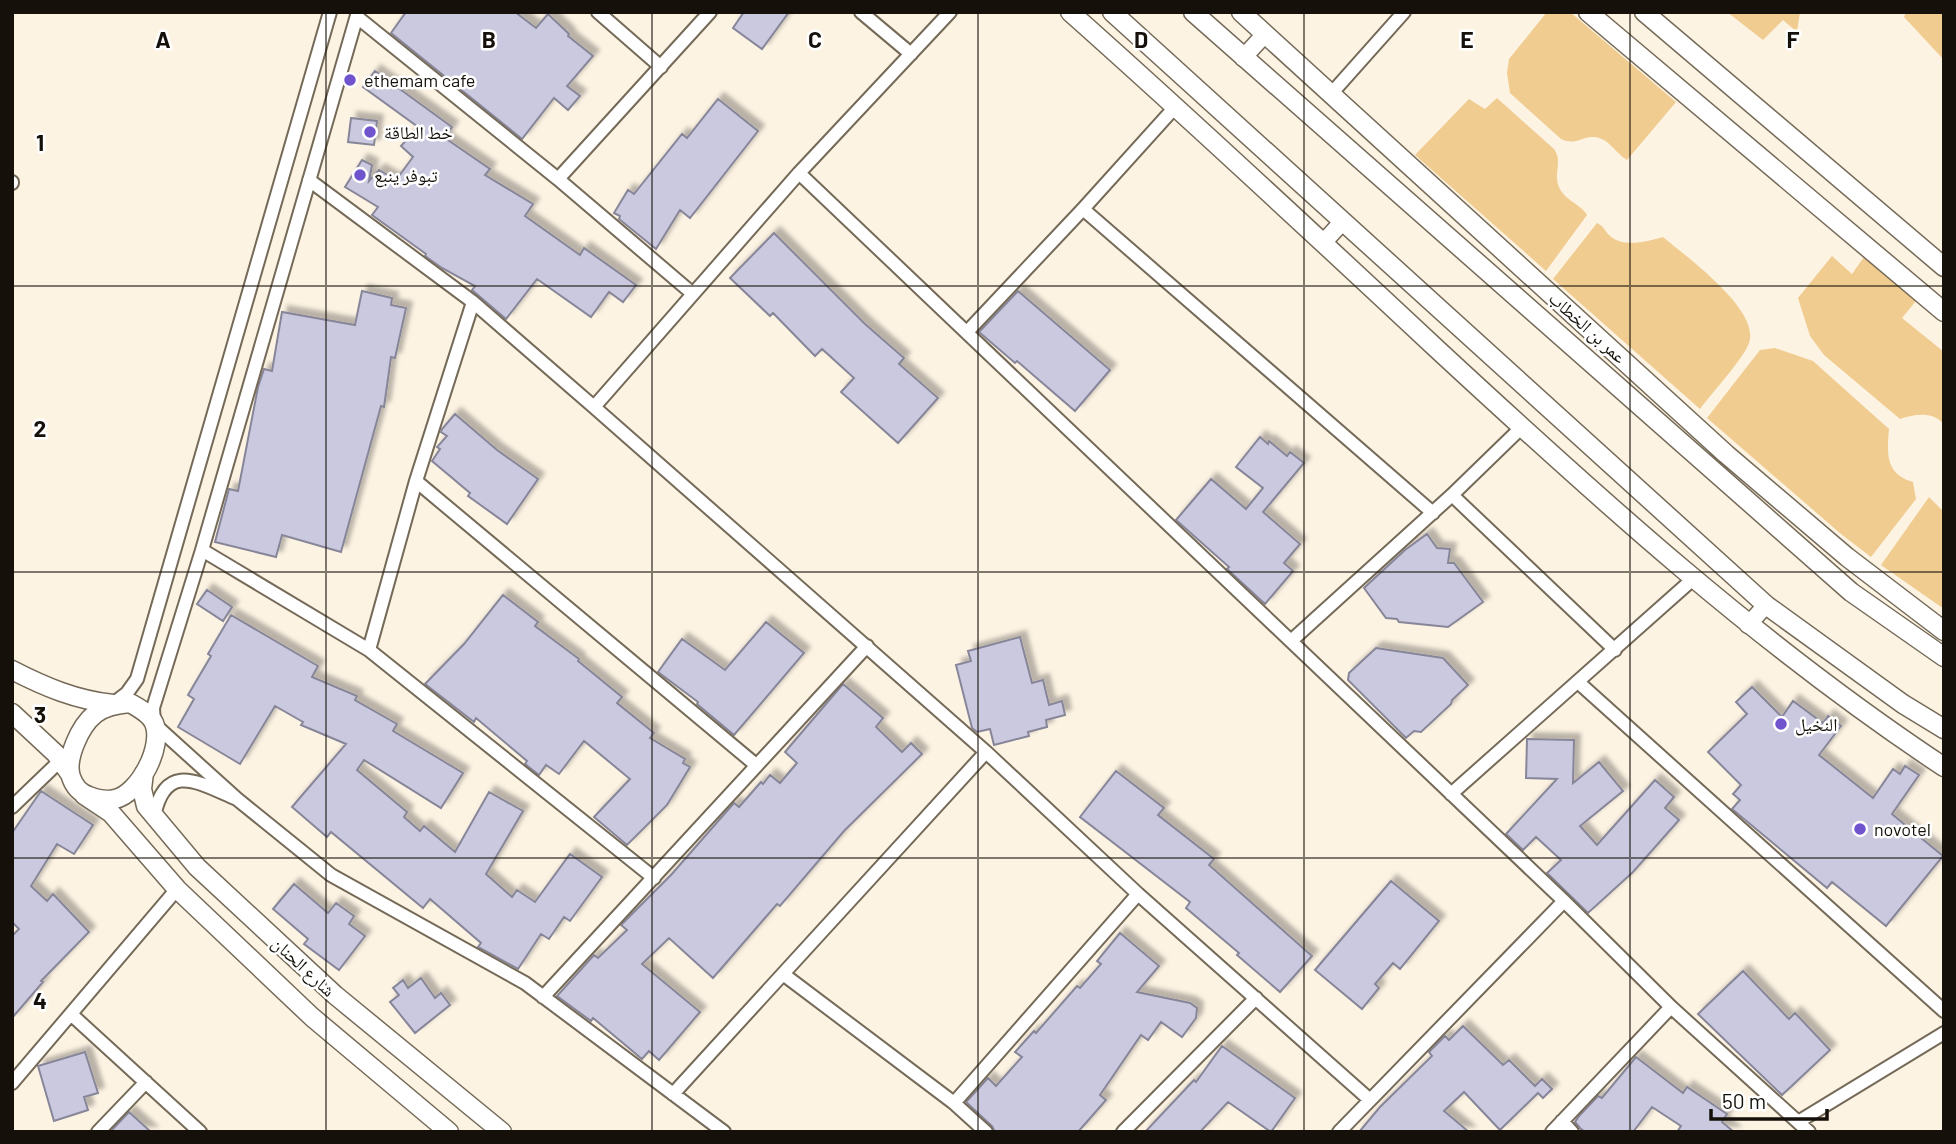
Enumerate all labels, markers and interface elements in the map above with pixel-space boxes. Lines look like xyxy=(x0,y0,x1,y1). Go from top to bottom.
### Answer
text: A xyxy=(155,25,171,53)
text: B xyxy=(482,25,496,53)
text: C xyxy=(808,25,822,53)
text: D xyxy=(1134,25,1148,53)
text: E xyxy=(1460,25,1474,53)
text: F xyxy=(1787,25,1800,53)
place label: ethemam cafe xyxy=(364,69,475,91)
marker: ethemam cafe xyxy=(342,72,358,88)
place label: خط الطاقة xyxy=(384,121,453,143)
marker: خط الطاقة xyxy=(362,124,378,140)
text: 1 xyxy=(36,128,44,156)
place label: تبوفر ينبع xyxy=(374,164,438,188)
marker: تبوفر ينبع xyxy=(352,167,368,183)
street label: عمر بن الخطاب xyxy=(1544,287,1631,368)
text: 2 xyxy=(34,414,46,442)
text: 3 xyxy=(34,700,46,728)
place label: النخيل xyxy=(1795,713,1837,736)
marker: النخيل xyxy=(1773,716,1789,732)
place label: novotel xyxy=(1874,818,1931,840)
marker: novotel xyxy=(1852,821,1868,837)
street label: شارع الحنان xyxy=(267,931,340,1001)
text: 4 xyxy=(33,986,47,1014)
scale bar xyxy=(1711,1078,1826,1122)
text: 50 m xyxy=(1722,1088,1766,1113)

